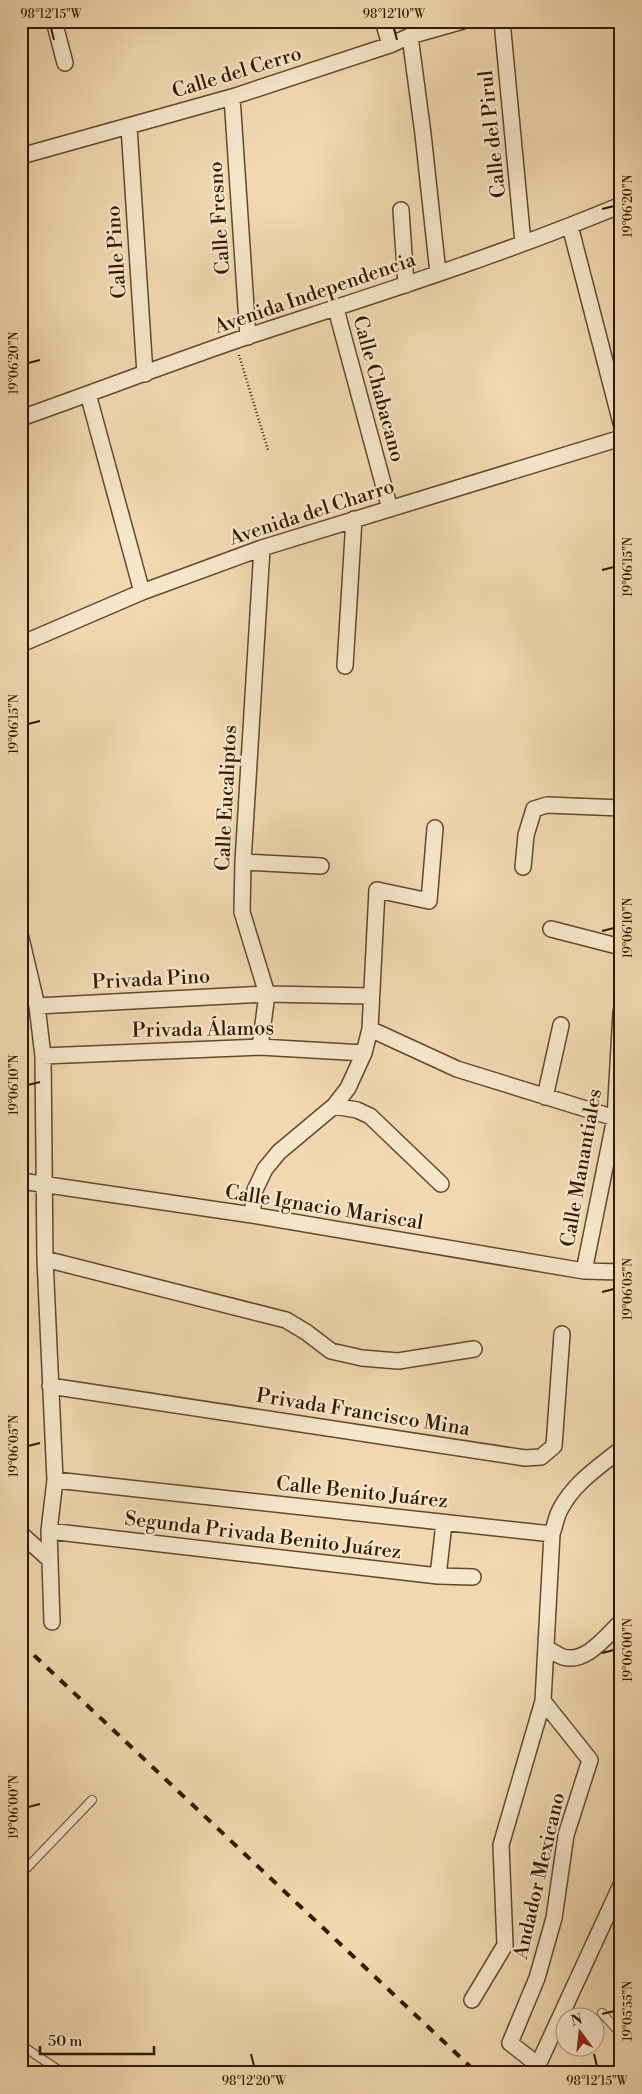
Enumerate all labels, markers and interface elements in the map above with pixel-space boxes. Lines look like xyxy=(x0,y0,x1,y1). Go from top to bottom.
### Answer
text: 98°12'15"W xyxy=(20,7,83,22)
text: 98°12'10"W xyxy=(363,7,426,22)
street label: Calle del Cerro xyxy=(169,41,305,105)
street label: Calle del Pirul xyxy=(474,69,512,199)
street label: Calle Fresno xyxy=(204,161,236,275)
text: 19°06'20"N xyxy=(621,175,636,237)
street label: Calle Pino xyxy=(101,205,133,299)
street label: Avenida Independencia xyxy=(210,247,420,341)
street label: Calle Chabacano xyxy=(346,313,410,465)
text: 19°06'20"N xyxy=(7,332,22,394)
street label: Avenida del Charro xyxy=(225,474,398,552)
text: 19°06'15"N xyxy=(621,537,636,597)
text: 19°06'15"N xyxy=(7,694,22,754)
street label: Calle Eucaliptos xyxy=(211,724,243,872)
text: 19°06'10"N xyxy=(621,898,636,958)
street label: Privada Pino xyxy=(91,964,211,996)
street label: Privada Álamos xyxy=(132,1015,274,1044)
text: 19°06'10"N xyxy=(7,1055,22,1115)
street label: Calle Manantiales xyxy=(556,1087,608,1249)
street label: Calle Ignacio Mariscal xyxy=(223,1180,425,1236)
text: 19°06'05"N xyxy=(621,1258,636,1320)
street label: Privada Francisco Mina xyxy=(255,1384,472,1442)
text: 19°06'05"N xyxy=(7,1415,22,1477)
street label: Calle Benito Juárez xyxy=(275,1472,449,1514)
street label: Segunda Privada Benito Juárez xyxy=(123,1507,403,1565)
text: 19°06'00"N xyxy=(621,1618,636,1682)
text: 19°06'00"N xyxy=(7,1775,22,1839)
street label: Andador Mexicano xyxy=(508,1790,571,1963)
text: 19°05'55"N xyxy=(621,1981,636,2041)
north arrow xyxy=(554,2006,604,2056)
text: N xyxy=(569,2010,585,2031)
scale bar xyxy=(40,2024,154,2056)
text: 50 m xyxy=(48,2032,82,2051)
text: 98°12'20"W xyxy=(222,2074,287,2089)
text: 98°12'15"W xyxy=(566,2074,629,2089)

